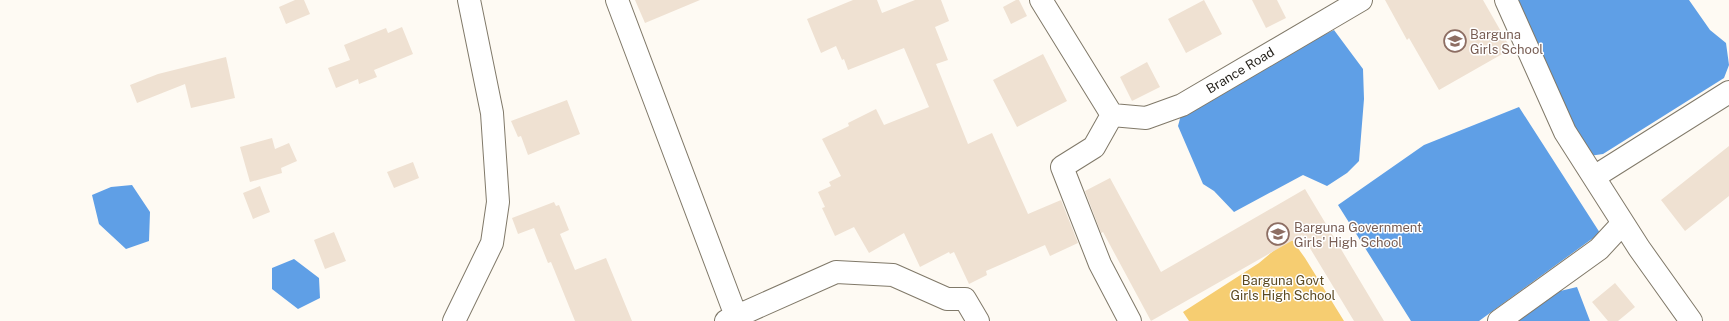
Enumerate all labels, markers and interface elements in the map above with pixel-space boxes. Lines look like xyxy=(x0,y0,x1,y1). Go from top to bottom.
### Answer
place label: Barguna Girls School xyxy=(1470,27,1543,57)
school or university icon: Barguna Girls School xyxy=(1442,28,1468,54)
street label: Brance Road xyxy=(1204,44,1277,97)
place label: Barguna Government Girls' High School xyxy=(1294,220,1422,250)
school or university icon: Barguna Government Girls' High School xyxy=(1265,221,1291,247)
park label: Barguna Govt Girls High School xyxy=(1230,273,1336,303)

